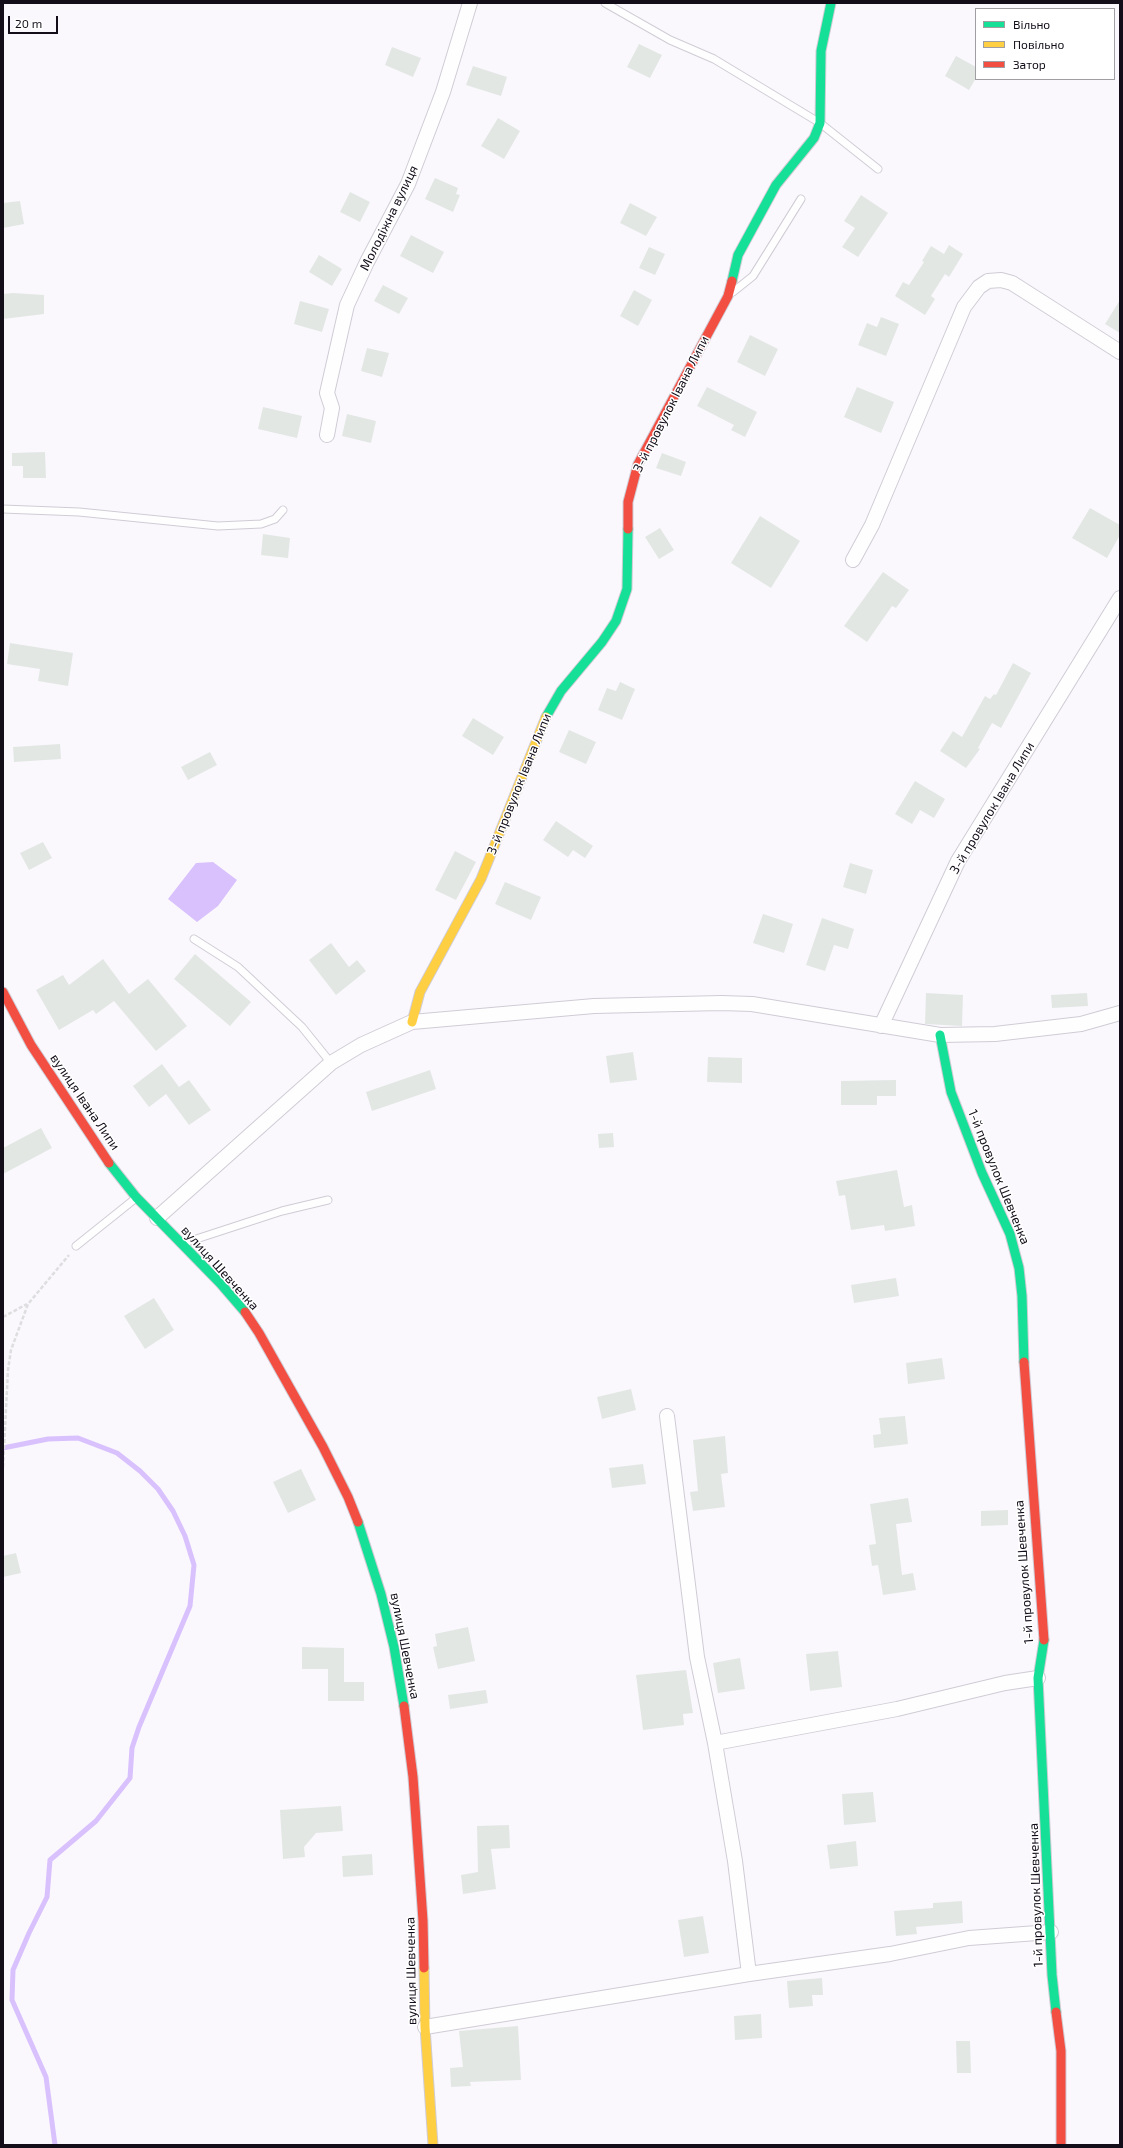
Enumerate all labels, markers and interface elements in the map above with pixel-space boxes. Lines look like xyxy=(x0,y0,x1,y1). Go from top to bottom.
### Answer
scale bar xyxy=(10,8,60,34)
legend xyxy=(975,8,1115,80)
text: 20 m xyxy=(15,16,42,30)
text: Вільно xyxy=(1013,17,1050,31)
text: Повільно xyxy=(1013,37,1064,51)
text: Затор xyxy=(1013,57,1046,71)
street label: Молодіжна вулиця xyxy=(357,163,421,273)
street label: 3-й провулок Івана Липи xyxy=(630,333,712,475)
street label: 3-й провулок Івана Липи xyxy=(484,711,554,857)
street label: 3-й провулок Івана Липи xyxy=(946,739,1038,877)
street label: вулиця Івана Липи xyxy=(47,1051,123,1153)
street label: 1-й провулок Шевченка xyxy=(965,1107,1033,1247)
street label: вулиця Шевченка xyxy=(178,1223,262,1313)
street label: 1-й провулок Шевченка xyxy=(1011,1500,1037,1644)
street label: вулиця Шевченка xyxy=(387,1591,423,1701)
street label: 1-й провулок Шевченка xyxy=(1026,1823,1046,1967)
street label: вулиця Шевченка xyxy=(402,1917,420,2025)

